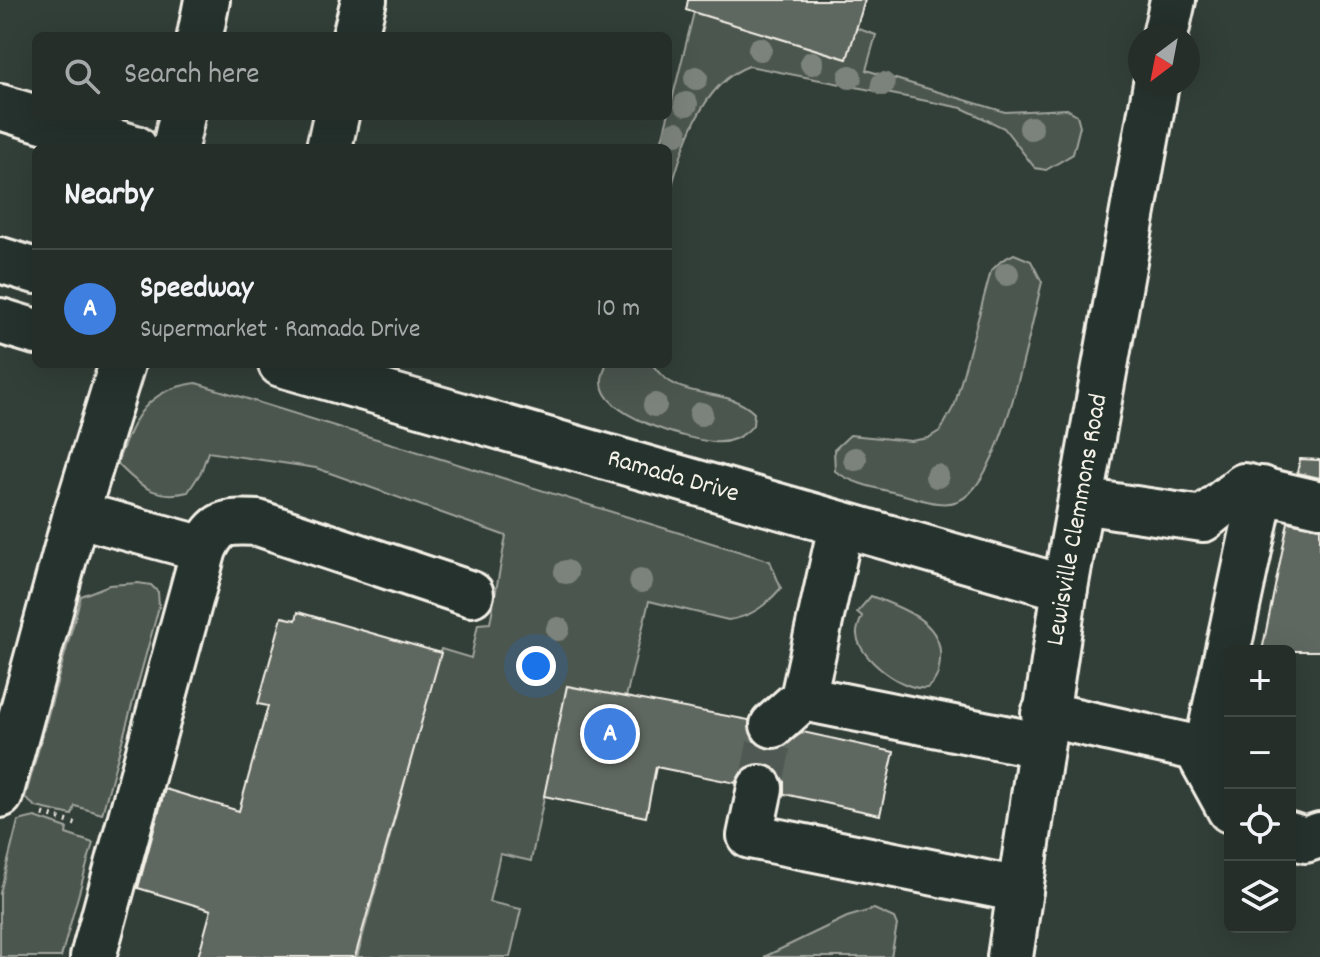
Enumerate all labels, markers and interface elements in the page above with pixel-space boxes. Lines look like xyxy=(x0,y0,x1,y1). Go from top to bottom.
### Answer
north arrow xyxy=(1128,24,1200,96)
search box xyxy=(32,32,672,120)
icon: search xyxy=(60,54,104,98)
text: Search here xyxy=(124,55,260,98)
text: Nearby xyxy=(64,172,153,221)
text: Speedway xyxy=(140,269,253,312)
text: A xyxy=(83,291,97,328)
text: 10 m xyxy=(596,291,640,328)
text: Supermarket · Ramada Drive xyxy=(140,312,420,349)
street label: Lewisville Clemmons Road xyxy=(1038,391,1118,649)
street label: Ramada Drive xyxy=(603,441,743,513)
map controls xyxy=(1224,645,1296,933)
button: + xyxy=(1224,645,1296,717)
your location xyxy=(516,646,556,686)
pin: A xyxy=(584,704,636,764)
button: − xyxy=(1224,717,1296,789)
button: locate xyxy=(1224,789,1296,861)
button: layers xyxy=(1224,861,1296,933)

